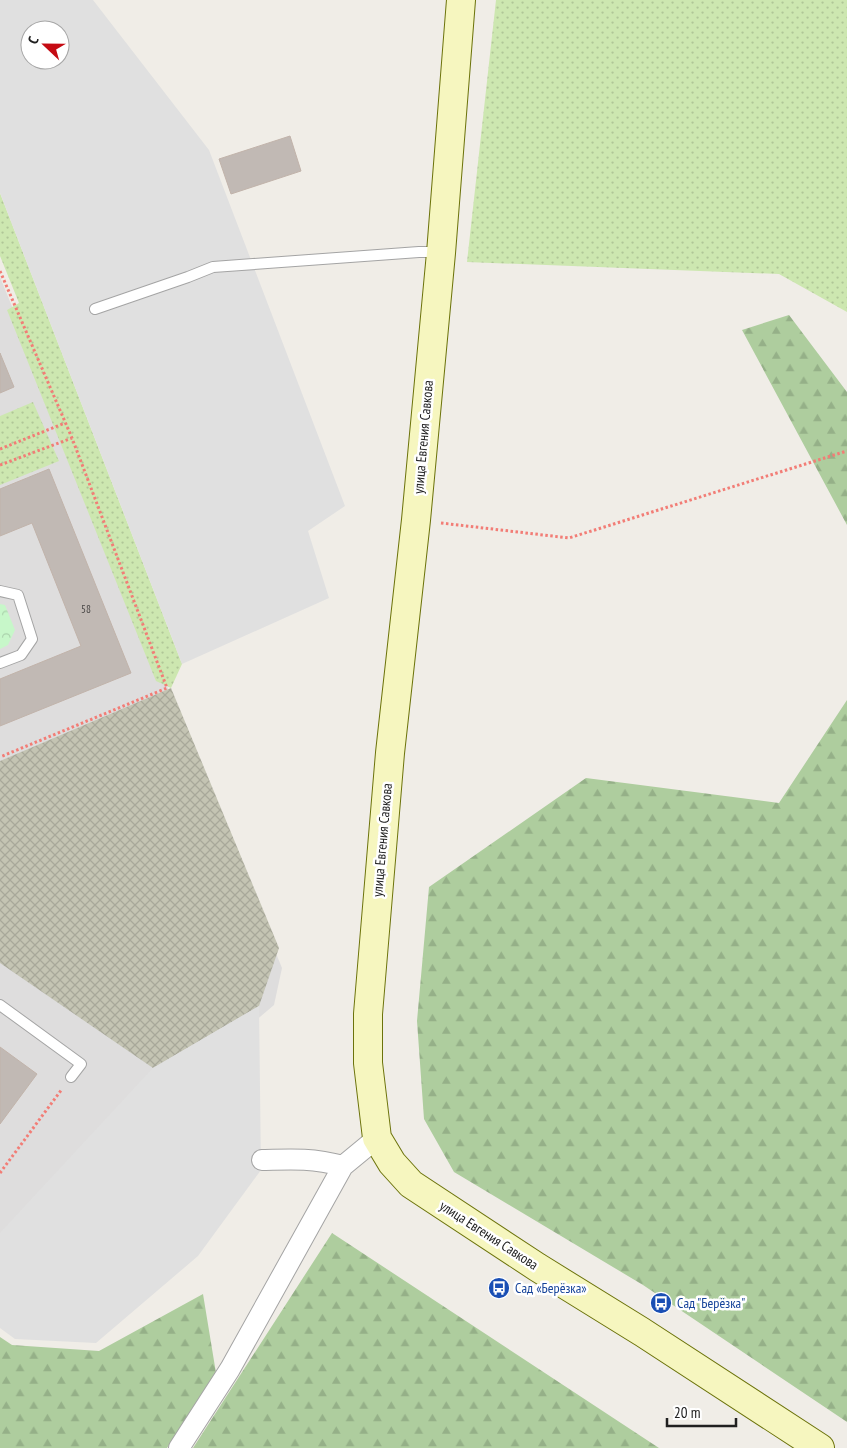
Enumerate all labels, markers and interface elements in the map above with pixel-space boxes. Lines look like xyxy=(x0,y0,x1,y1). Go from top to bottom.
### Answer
north arrow xyxy=(20,20,70,70)
text: С xyxy=(23,33,43,46)
street label: улица Евгения Савкова xyxy=(409,379,437,495)
house number: 58 xyxy=(81,602,91,616)
street label: улица Евгения Савкова xyxy=(368,782,396,898)
street label: улица Евгения Савкова xyxy=(436,1196,542,1274)
bus stop icon: Сад «Берёзка» xyxy=(487,1276,511,1300)
place label: Сад «Берёзка» xyxy=(515,1279,587,1297)
bus stop icon: Сад "Берёзка" xyxy=(649,1291,673,1315)
place label: Сад "Берёзка" xyxy=(677,1294,745,1312)
scale bar xyxy=(667,1396,736,1428)
text: 20 m xyxy=(674,1403,700,1422)

